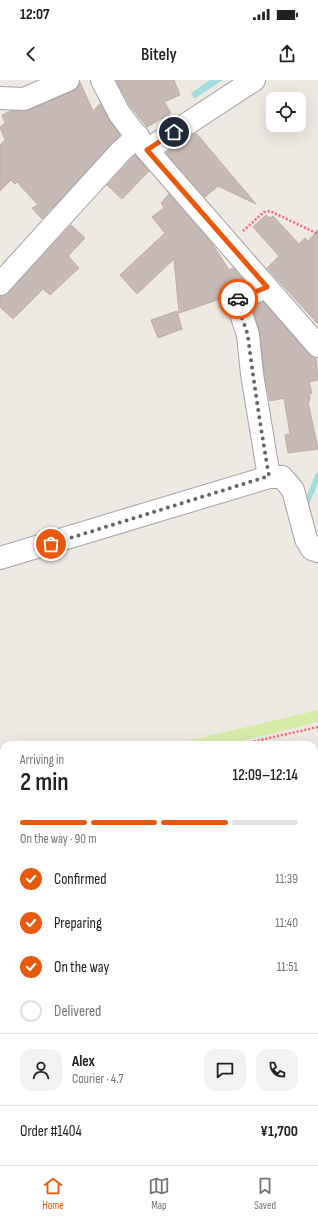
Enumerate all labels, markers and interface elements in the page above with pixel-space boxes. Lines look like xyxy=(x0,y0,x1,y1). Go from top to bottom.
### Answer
text: 12:07 xyxy=(20,5,50,24)
icon: back xyxy=(20,43,42,65)
icon: share xyxy=(276,43,298,65)
text: Bitely xyxy=(141,44,177,65)
map controls xyxy=(266,92,306,132)
button: locate xyxy=(266,92,306,132)
pin xyxy=(157,115,191,149)
icon: home xyxy=(163,121,185,143)
courier xyxy=(218,279,258,319)
icon: car xyxy=(227,288,249,310)
pin xyxy=(34,527,68,561)
icon: bag xyxy=(40,533,62,555)
text: Arriving in xyxy=(20,752,64,768)
text: 12:09–12:14 xyxy=(233,766,298,785)
text: 2 min xyxy=(20,767,69,798)
text: On the way · 90 m xyxy=(20,831,97,847)
icon: check xyxy=(20,868,42,890)
text: Confirmed xyxy=(54,870,107,889)
text: 11:39 xyxy=(275,871,298,887)
icon: check xyxy=(20,912,42,934)
text: Preparing xyxy=(54,914,102,933)
text: 11:40 xyxy=(275,915,298,931)
icon: check xyxy=(20,956,42,978)
text: On the way xyxy=(54,958,109,977)
text: 11:51 xyxy=(277,959,298,975)
text: Delivered xyxy=(54,1002,101,1021)
button: person xyxy=(20,1049,62,1091)
button: chat xyxy=(204,1049,246,1091)
button: phone xyxy=(256,1049,298,1091)
text: Alex xyxy=(72,1052,95,1071)
text: Courier · 4.7 xyxy=(72,1071,124,1087)
text: Order #1404 xyxy=(20,1122,82,1141)
text: ¥1,700 xyxy=(260,1122,298,1141)
tab: Home xyxy=(42,1175,64,1212)
tab: Map xyxy=(148,1175,170,1212)
tab: Saved xyxy=(254,1175,276,1212)

